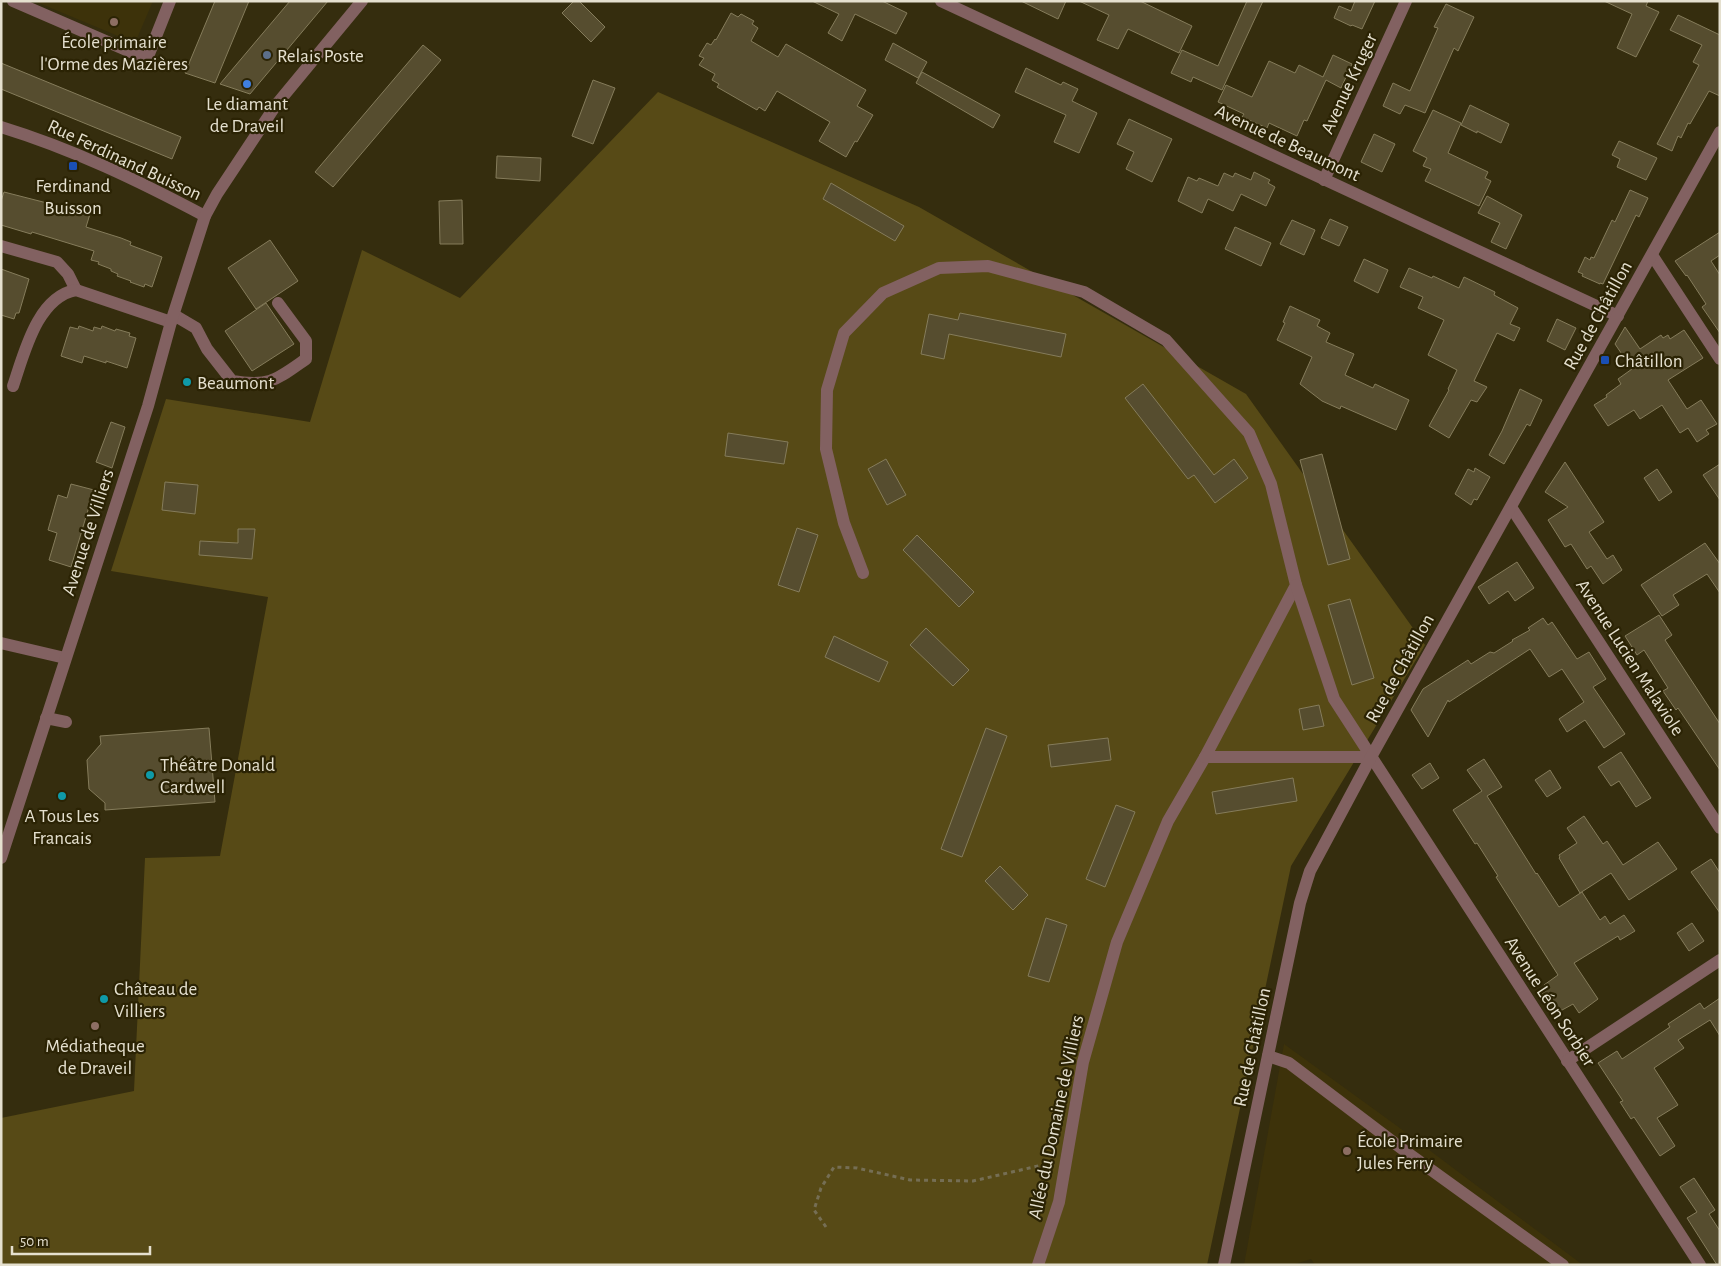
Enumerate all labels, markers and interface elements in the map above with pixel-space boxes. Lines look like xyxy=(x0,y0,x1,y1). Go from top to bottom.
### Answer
marker: École primaire l'Orme des Mazières xyxy=(108,16,120,28)
street label: Avenue Kruger xyxy=(1318,30,1381,137)
place label: École primaire l'Orme des Mazières xyxy=(40,31,188,74)
place label: Relais Poste xyxy=(277,47,364,66)
marker: Relais Poste xyxy=(261,49,273,61)
marker: Le diamant de Draveil xyxy=(241,78,253,90)
place label: Le diamant de Draveil xyxy=(206,95,288,136)
street label: Avenue de Beaumont xyxy=(1212,101,1363,185)
street label: Rue Ferdinand Buisson xyxy=(44,113,206,205)
marker: Ferdinand Buisson xyxy=(67,160,79,172)
place label: Ferdinand Buisson xyxy=(36,174,110,218)
street label: Rue de Châtillon xyxy=(1561,258,1636,373)
place label: Châtillon xyxy=(1615,352,1683,371)
marker: Châtillon xyxy=(1599,354,1611,366)
place label: Beaumont xyxy=(197,374,274,393)
marker: Beaumont xyxy=(181,376,193,388)
street label: Avenue de Villiers xyxy=(59,467,118,598)
street label: Avenue Lucien Malaviole xyxy=(1572,576,1687,739)
street label: Rue de Châtillon xyxy=(1363,611,1438,726)
place label: Théâtre Donald Cardwell xyxy=(160,756,275,797)
marker: Théâtre Donald Cardwell xyxy=(144,769,156,781)
marker: A Tous Les Francais xyxy=(56,790,68,802)
place label: A Tous Les Francais xyxy=(25,807,99,848)
street label: Avenue Léon Sorbier xyxy=(1501,934,1599,1070)
place label: Château de Villiers xyxy=(114,980,197,1021)
street label: Rue de Châtillon xyxy=(1231,986,1274,1108)
marker: Château de Villiers xyxy=(98,993,110,1005)
street label: Allée du Domaine de Villiers xyxy=(1026,1013,1087,1221)
marker: Médiatheque de Draveil xyxy=(89,1020,101,1032)
place label: Médiatheque de Draveil xyxy=(45,1037,145,1078)
place label: École Primaire Jules Ferry xyxy=(1357,1130,1463,1173)
marker: École Primaire Jules Ferry xyxy=(1341,1145,1353,1157)
scale bar xyxy=(12,1224,150,1256)
text: 50 m xyxy=(20,1234,49,1249)

